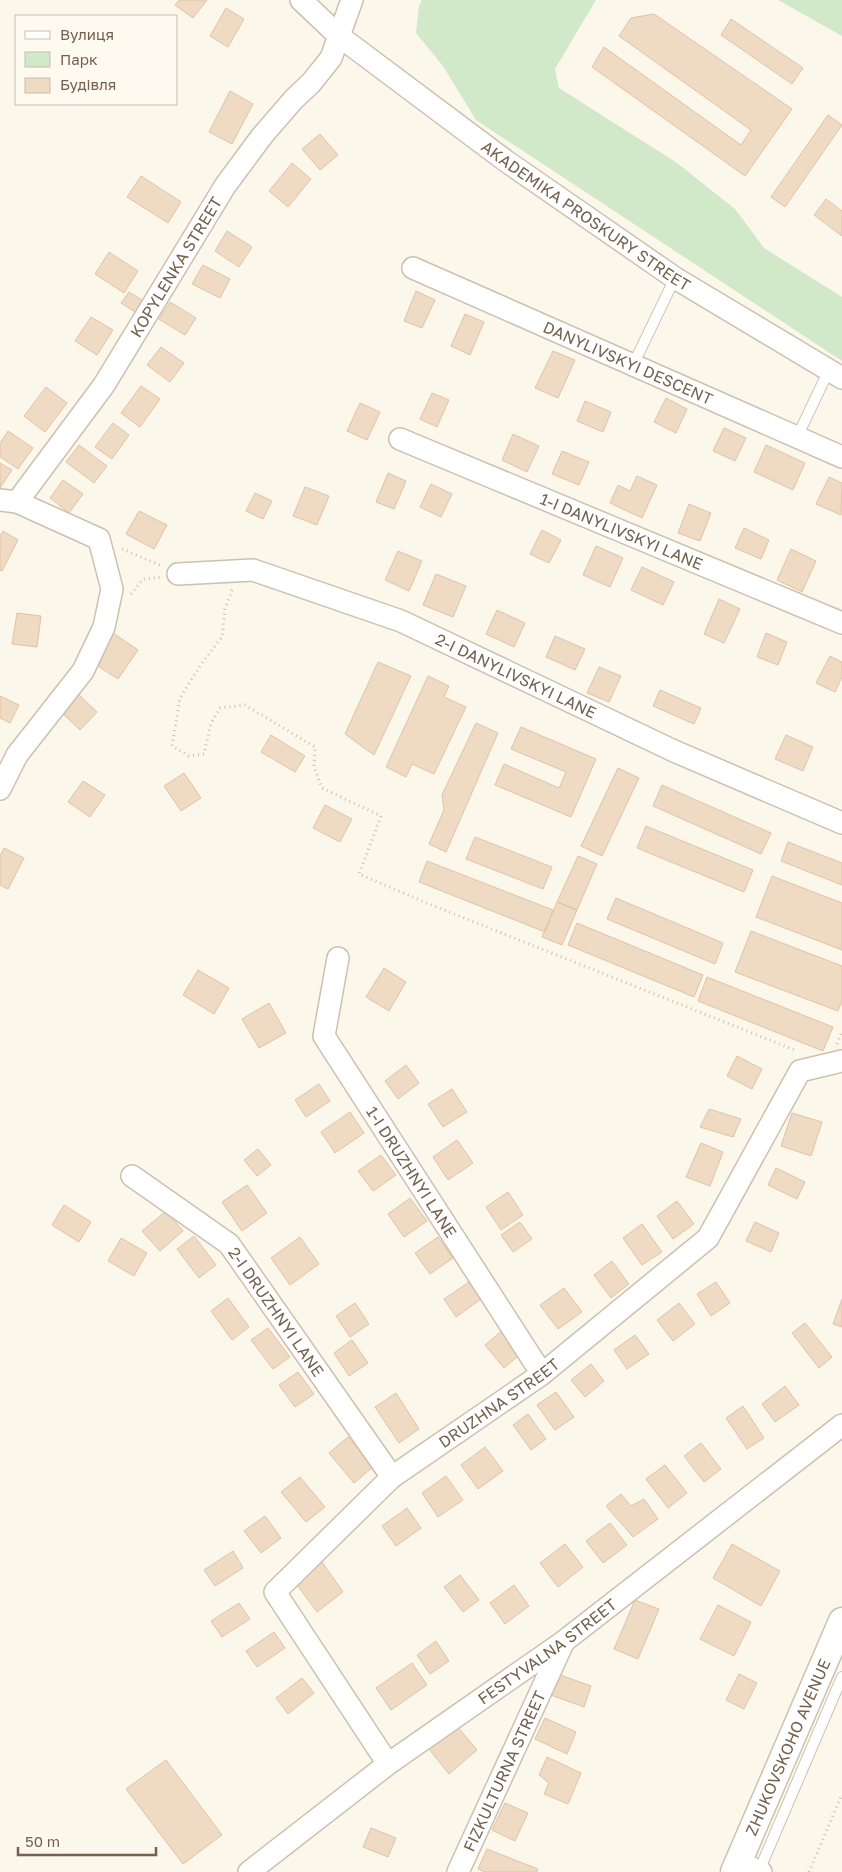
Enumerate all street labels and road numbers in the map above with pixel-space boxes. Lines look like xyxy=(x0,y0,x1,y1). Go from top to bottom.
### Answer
street label: AKADEMIKA PROSKURY STREET xyxy=(478,136,694,295)
street label: KOPYLENKA STREET xyxy=(125,193,226,341)
street label: DANYLIVSKYI DESCENT xyxy=(540,317,716,409)
street label: 1-I DANYLIVSKYI LANE xyxy=(537,488,706,574)
street label: 2-I DANYLIVSKYI LANE xyxy=(432,629,600,723)
street label: 1-I DRUZHNYI LANE xyxy=(362,1103,461,1241)
street label: 2-I DRUZHNYI LANE xyxy=(224,1243,329,1380)
street label: DRUZHNA STREET xyxy=(435,1354,564,1452)
street label: FESTYVALNA STREET xyxy=(474,1594,621,1708)
street label: ZHUKOVSKOHO AVENUE xyxy=(741,1656,835,1839)
street label: FIZKULTURNA STREET xyxy=(459,1687,550,1855)

